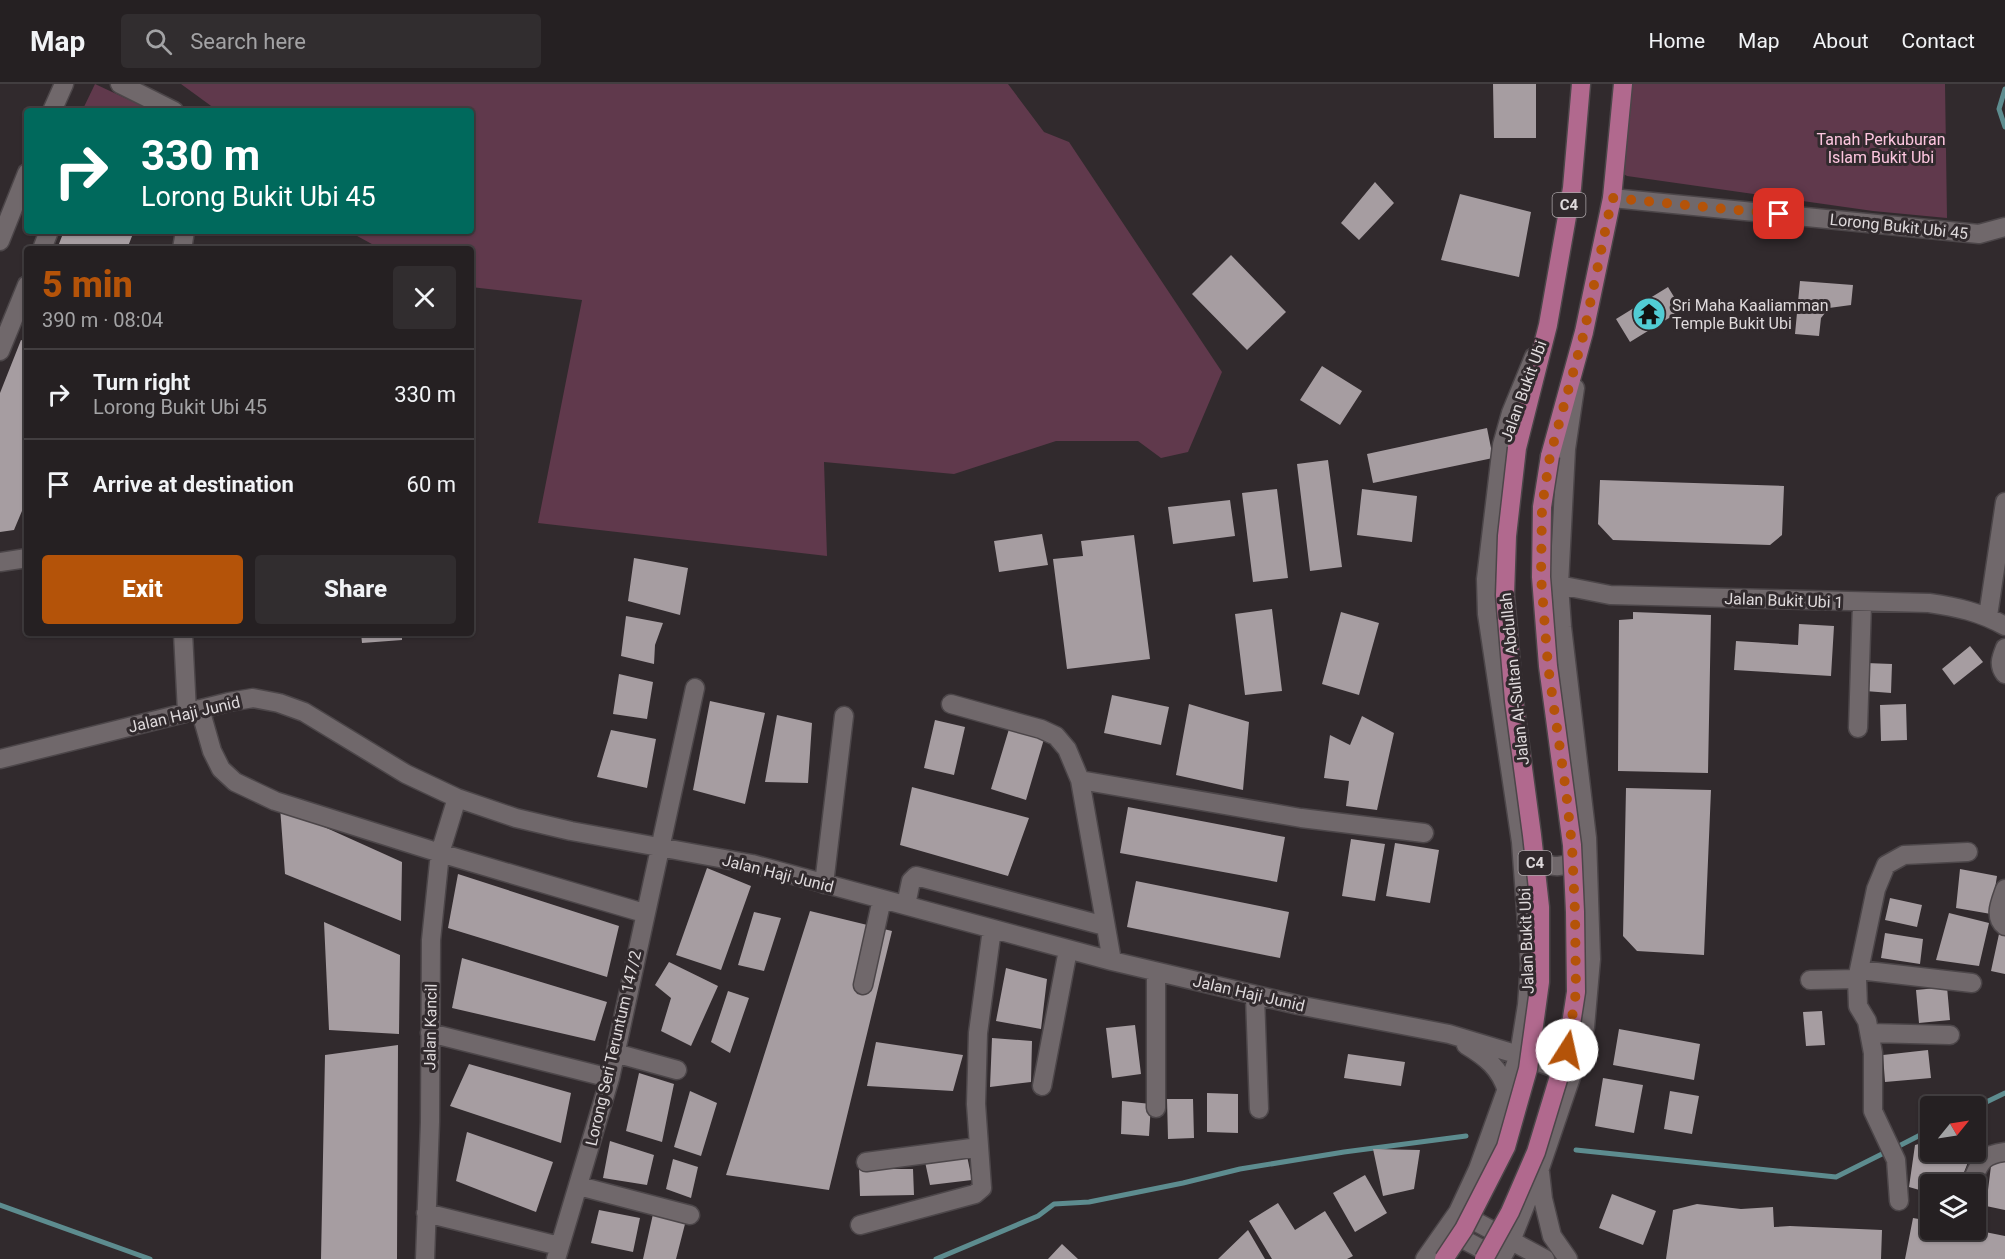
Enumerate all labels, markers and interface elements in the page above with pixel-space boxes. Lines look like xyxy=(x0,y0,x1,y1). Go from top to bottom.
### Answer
search box xyxy=(121,14,541,68)
text: Map xyxy=(30,25,85,58)
icon: search xyxy=(142,25,175,58)
text: Search here xyxy=(190,29,306,54)
text: Home xyxy=(1649,29,1705,53)
text: Map xyxy=(1738,29,1780,53)
text: About xyxy=(1813,29,1869,53)
text: Contact xyxy=(1902,29,1975,53)
park label: Tanah Perkuburan Islam Bukit Ubi xyxy=(1817,130,1945,167)
text: 330 m xyxy=(141,131,260,180)
icon: right xyxy=(42,132,120,210)
text: Lorong Bukit Ubi 45 xyxy=(141,181,376,213)
pin xyxy=(1753,188,1804,239)
road number: C4 xyxy=(1552,193,1586,217)
icon: arrive xyxy=(1762,197,1795,230)
street label: Lorong Bukit Ubi 45 xyxy=(1829,210,1969,243)
text: 5 min xyxy=(42,264,133,306)
button: close xyxy=(393,266,456,329)
temple icon: Sri Maha Kaaliamman Temple Bukit Ubi xyxy=(1631,296,1667,332)
place label: Sri Maha Kaaliamman Temple Bukit Ubi xyxy=(1672,296,1828,333)
text: 390 m · 08:04 xyxy=(42,308,163,332)
street label: Jalan Bukit Ubi xyxy=(1496,338,1551,444)
text: Turn right xyxy=(93,370,190,395)
icon: right xyxy=(42,378,75,411)
text: 330 m xyxy=(394,382,456,407)
text: Lorong Bukit Ubi 45 xyxy=(93,395,267,419)
icon: arrive xyxy=(42,468,75,501)
text: Arrive at destination xyxy=(93,472,294,497)
text: 60 m xyxy=(407,472,456,497)
button: Exit xyxy=(42,555,243,624)
button: Share xyxy=(255,555,456,624)
street label: Jalan Bukit Ubi 1 xyxy=(1724,589,1844,612)
street label: Jalan Al-Sultan Abdullah xyxy=(1496,592,1533,766)
street label: Jalan Haji Junid xyxy=(126,692,242,737)
street label: Jalan Haji Junid xyxy=(720,850,836,897)
road number: C4 xyxy=(1518,851,1552,875)
street label: Jalan Bukit Ubi xyxy=(1515,888,1538,994)
street label: Lorong Seri Teruntum 147/2 xyxy=(582,949,645,1148)
street label: Jalan Haji Junid xyxy=(1191,971,1307,1016)
street label: Jalan Kancil xyxy=(420,984,441,1071)
position arrow xyxy=(1535,1018,1599,1082)
north arrow xyxy=(1920,1096,1986,1162)
map controls xyxy=(1920,1096,1986,1240)
button: layers xyxy=(1920,1174,1986,1240)

